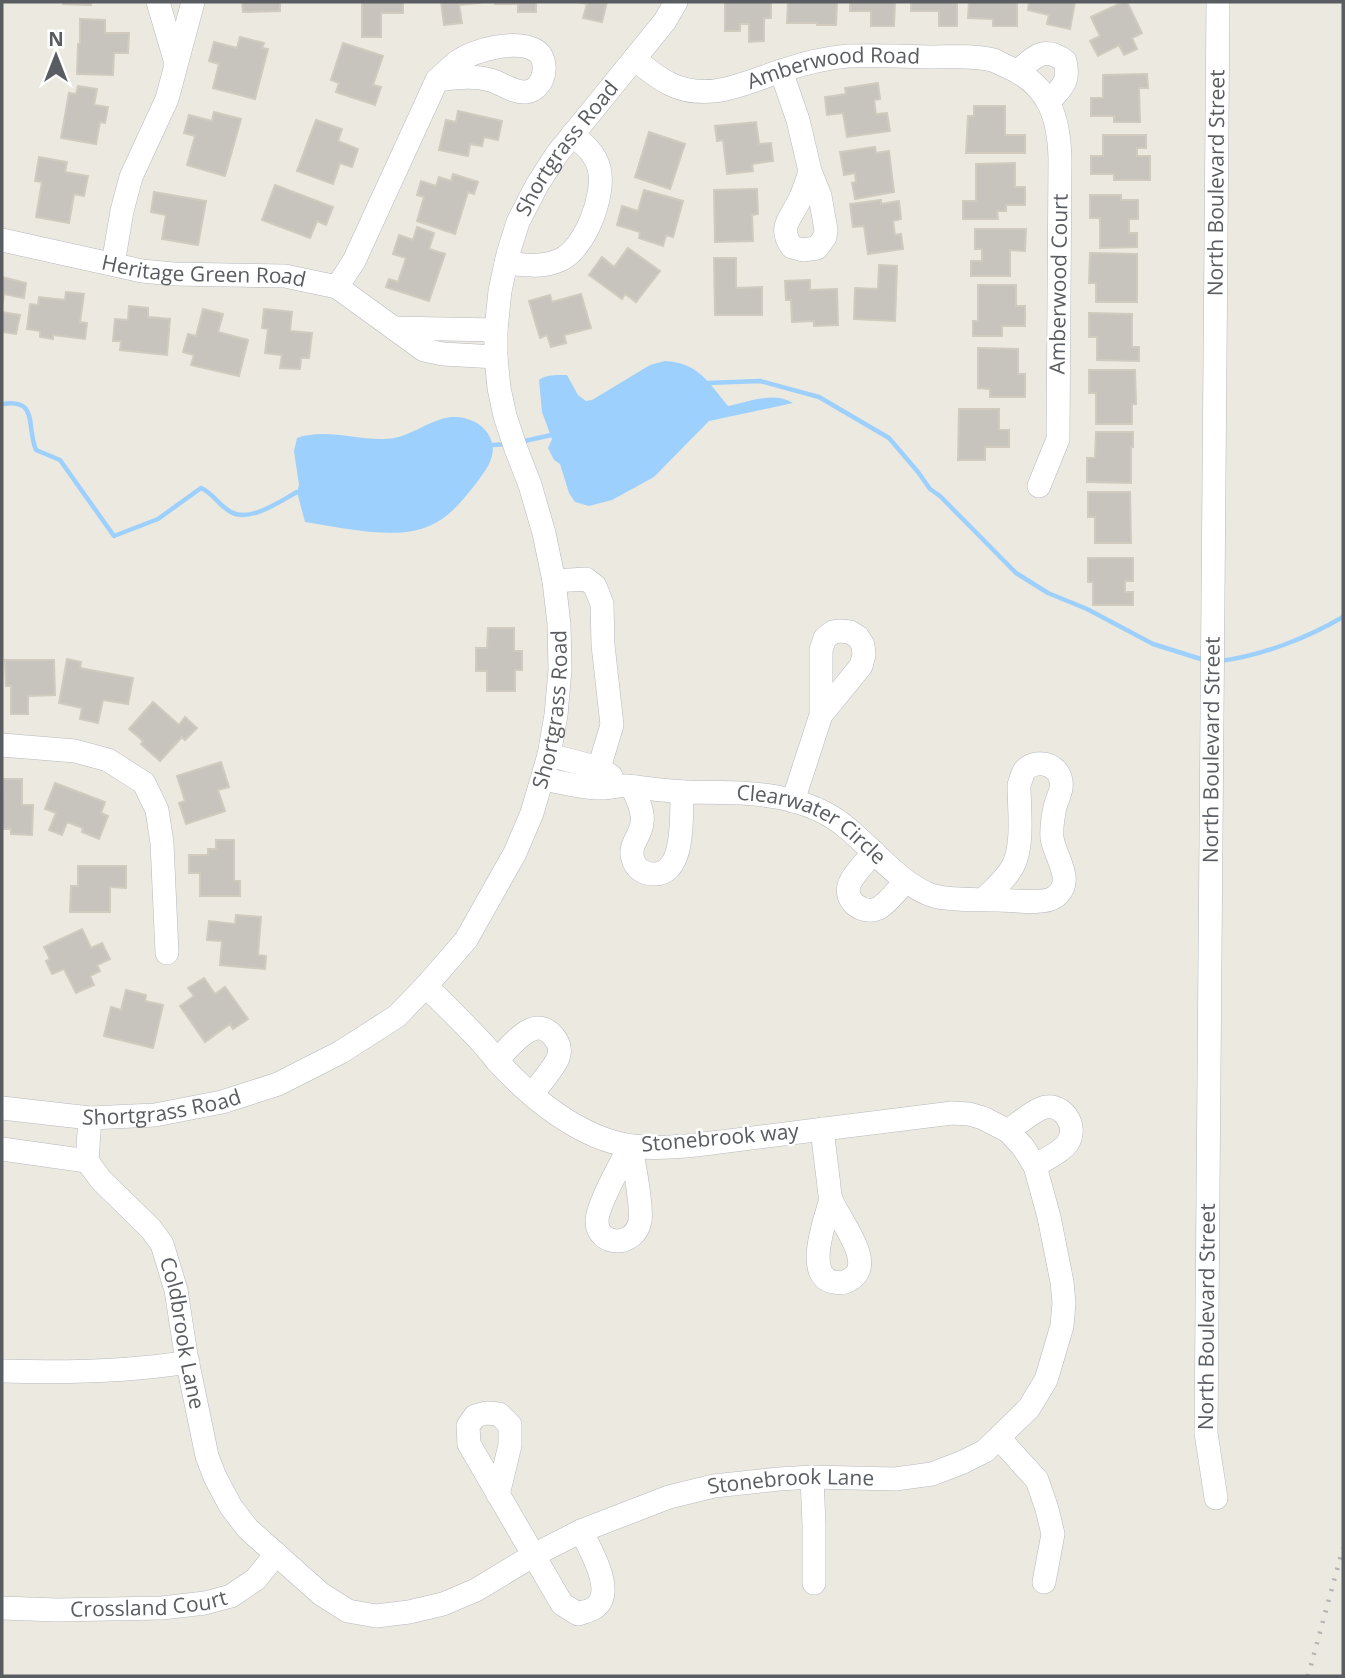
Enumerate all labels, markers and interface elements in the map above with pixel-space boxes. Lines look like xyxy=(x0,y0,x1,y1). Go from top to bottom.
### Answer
north arrow xyxy=(21,21,91,91)
text: N xyxy=(48,26,64,52)
street label: Amberwood Road xyxy=(743,41,921,95)
street label: North Boulevard Street xyxy=(1201,69,1230,296)
street label: Shortgrass Road xyxy=(509,74,624,220)
street label: Amberwood Court xyxy=(1042,193,1074,375)
street label: Heritage Green Road xyxy=(99,248,309,293)
street label: Shortgrass Road xyxy=(525,630,573,792)
street label: North Boulevard Street xyxy=(1196,636,1226,863)
street label: Clearwater Circle xyxy=(736,778,893,870)
street label: Shortgrass Road xyxy=(81,1082,244,1131)
street label: Stonebrook way xyxy=(640,1116,800,1158)
street label: North Boulevard Street xyxy=(1191,1203,1221,1430)
street label: Coldbrook Lane xyxy=(154,1253,212,1412)
street label: Stonebrook Lane xyxy=(704,1462,874,1500)
street label: Crossland Court xyxy=(70,1583,230,1623)

